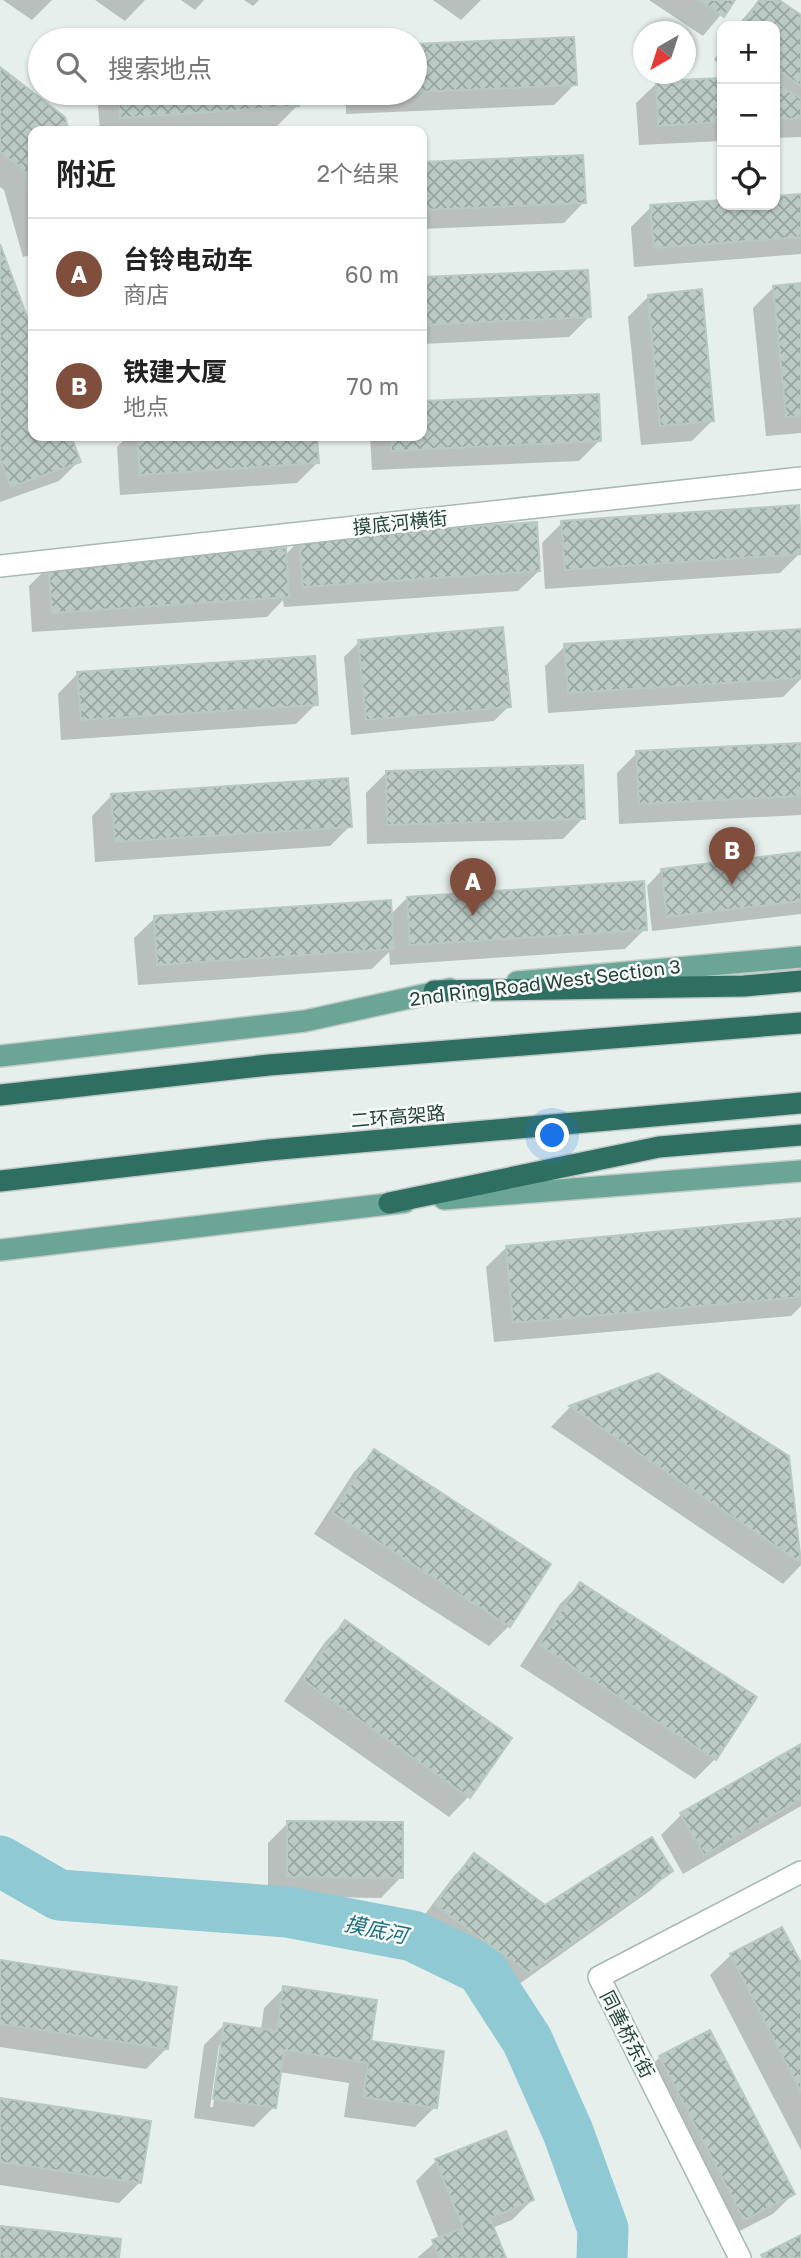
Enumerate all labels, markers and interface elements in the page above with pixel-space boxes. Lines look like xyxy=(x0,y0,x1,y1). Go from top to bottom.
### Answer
north arrow xyxy=(633,21,696,84)
map controls xyxy=(717,21,780,210)
button: + xyxy=(717,21,780,84)
search box xyxy=(28,28,427,105)
icon: search xyxy=(52,48,90,86)
text: 搜索地点 xyxy=(108,53,212,84)
button: − xyxy=(717,84,780,147)
button: locate xyxy=(717,147,780,210)
text: 附近 xyxy=(56,156,116,192)
text: 2个结果 xyxy=(317,159,399,187)
text: 台铃电动车 xyxy=(123,244,253,275)
text: A xyxy=(71,260,87,288)
text: 60 m xyxy=(345,260,399,288)
text: 商店 xyxy=(123,280,169,308)
text: 铁建大厦 xyxy=(123,356,227,387)
text: B xyxy=(71,372,87,400)
text: 70 m xyxy=(346,372,399,400)
text: 地点 xyxy=(123,392,169,420)
street label: 摸底河横街 xyxy=(352,506,448,538)
pin: B xyxy=(709,827,755,885)
pin: A xyxy=(450,858,496,916)
street label: 2nd Ring Road West Section 3 xyxy=(408,954,682,1010)
street label: 二环高架路 xyxy=(350,1100,446,1132)
your location xyxy=(535,1118,569,1152)
water label: 摸底河 xyxy=(342,1910,413,1949)
street label: 同善桥东街 xyxy=(596,1986,660,2082)

